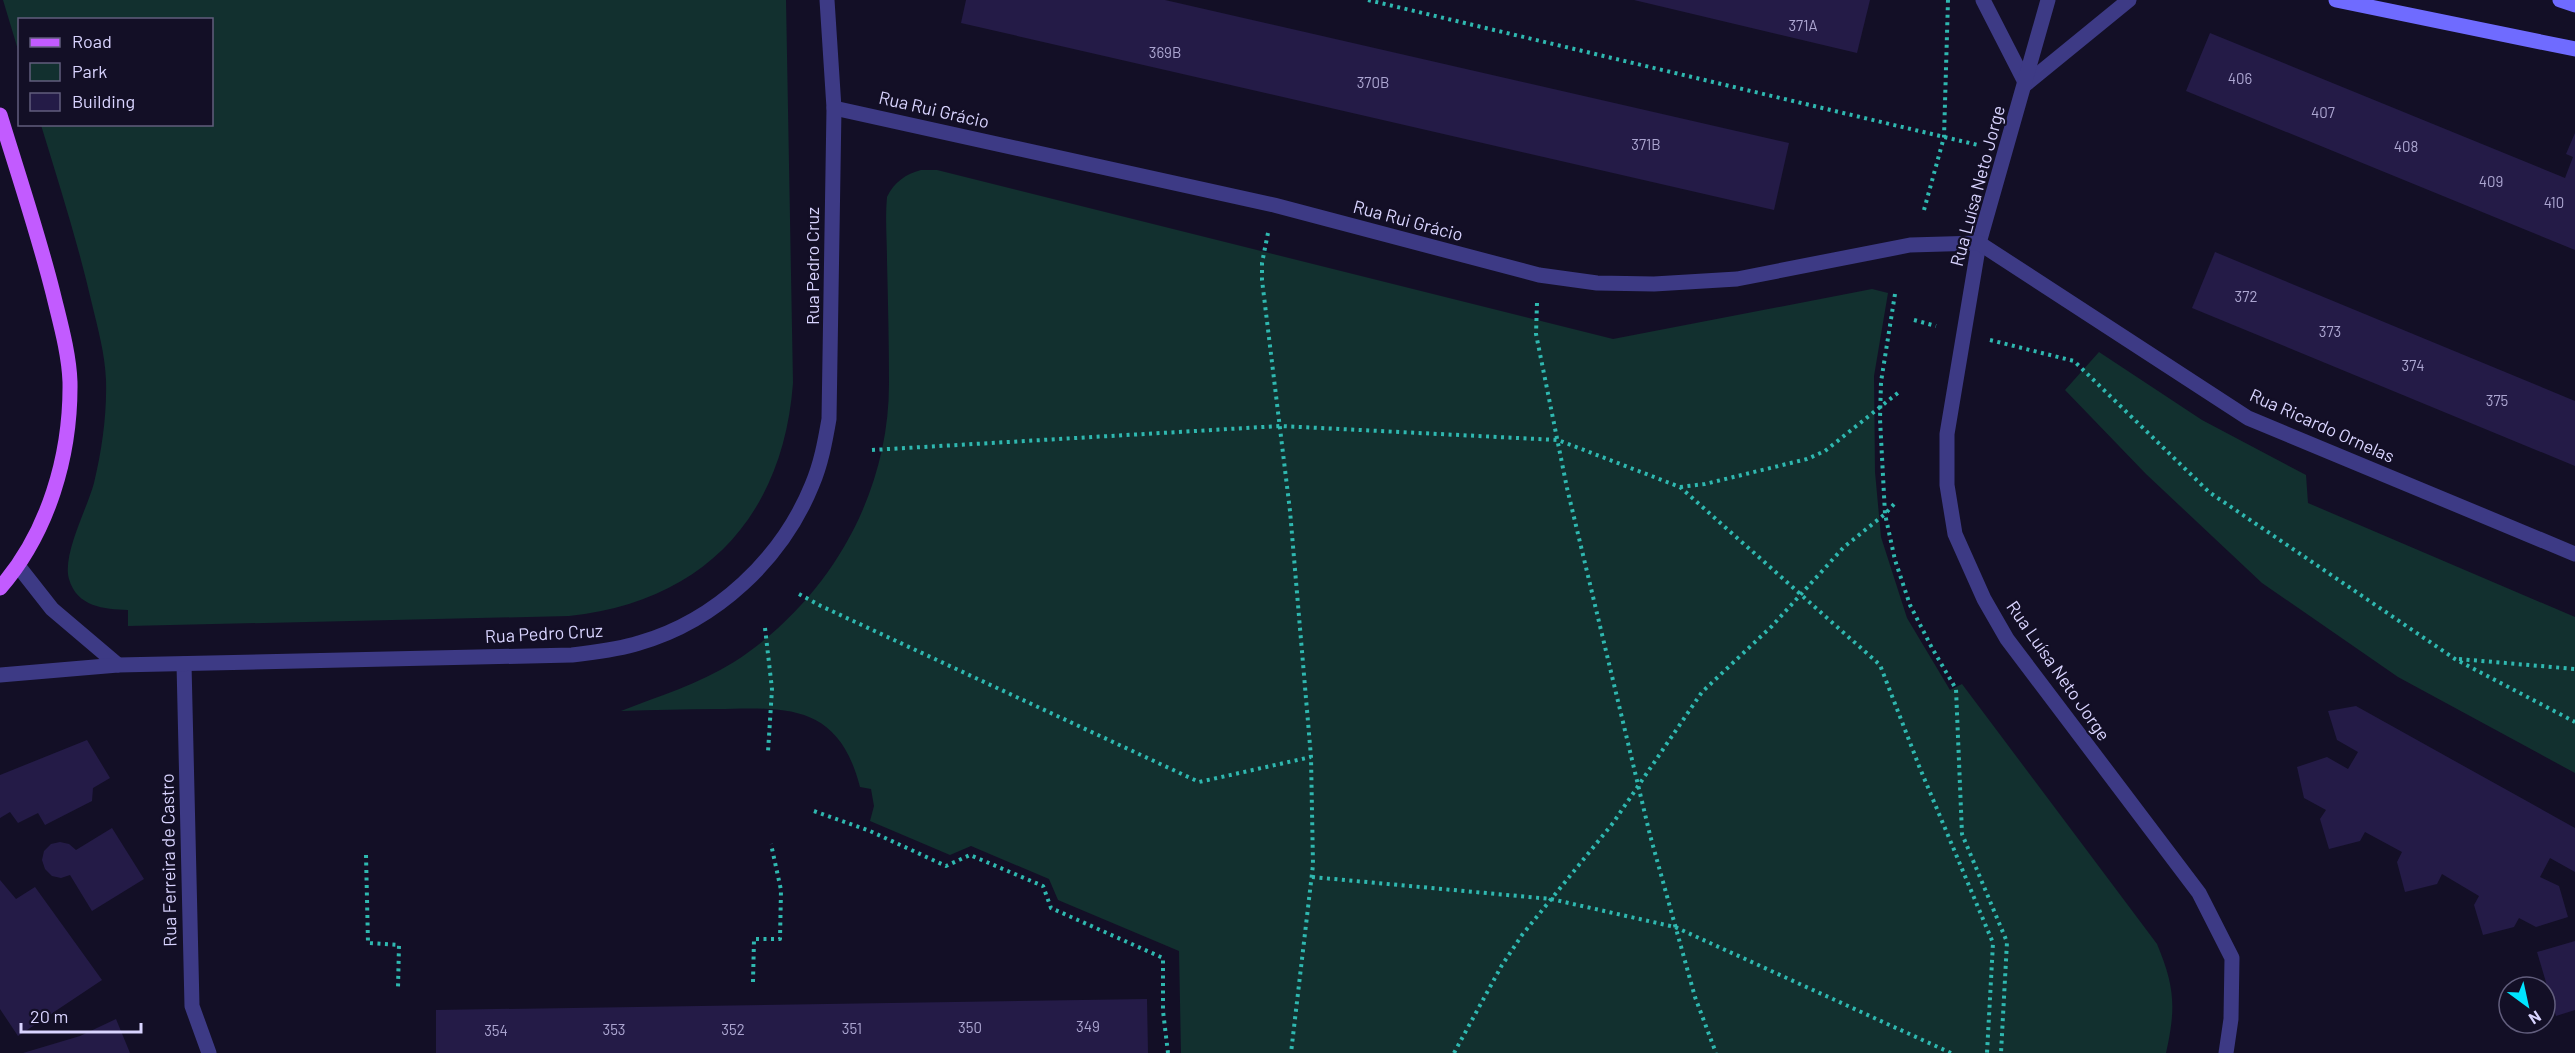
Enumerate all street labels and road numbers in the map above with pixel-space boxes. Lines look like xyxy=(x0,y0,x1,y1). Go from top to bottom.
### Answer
street label: Rua Rui Grácio xyxy=(877,86,992,132)
street label: Rua Luísa Neto Jorge xyxy=(1945,103,2009,269)
street label: Rua Rui Grácio xyxy=(1351,195,1466,245)
street label: Rua Pedro Cruz xyxy=(801,207,823,325)
street label: Rua Ricardo Ornelas xyxy=(2247,383,2398,467)
street label: Rua Luísa Neto Jorge xyxy=(2002,596,2115,745)
street label: Rua Pedro Cruz xyxy=(484,619,604,647)
street label: Rua Ferreira de Castro xyxy=(155,773,181,947)

